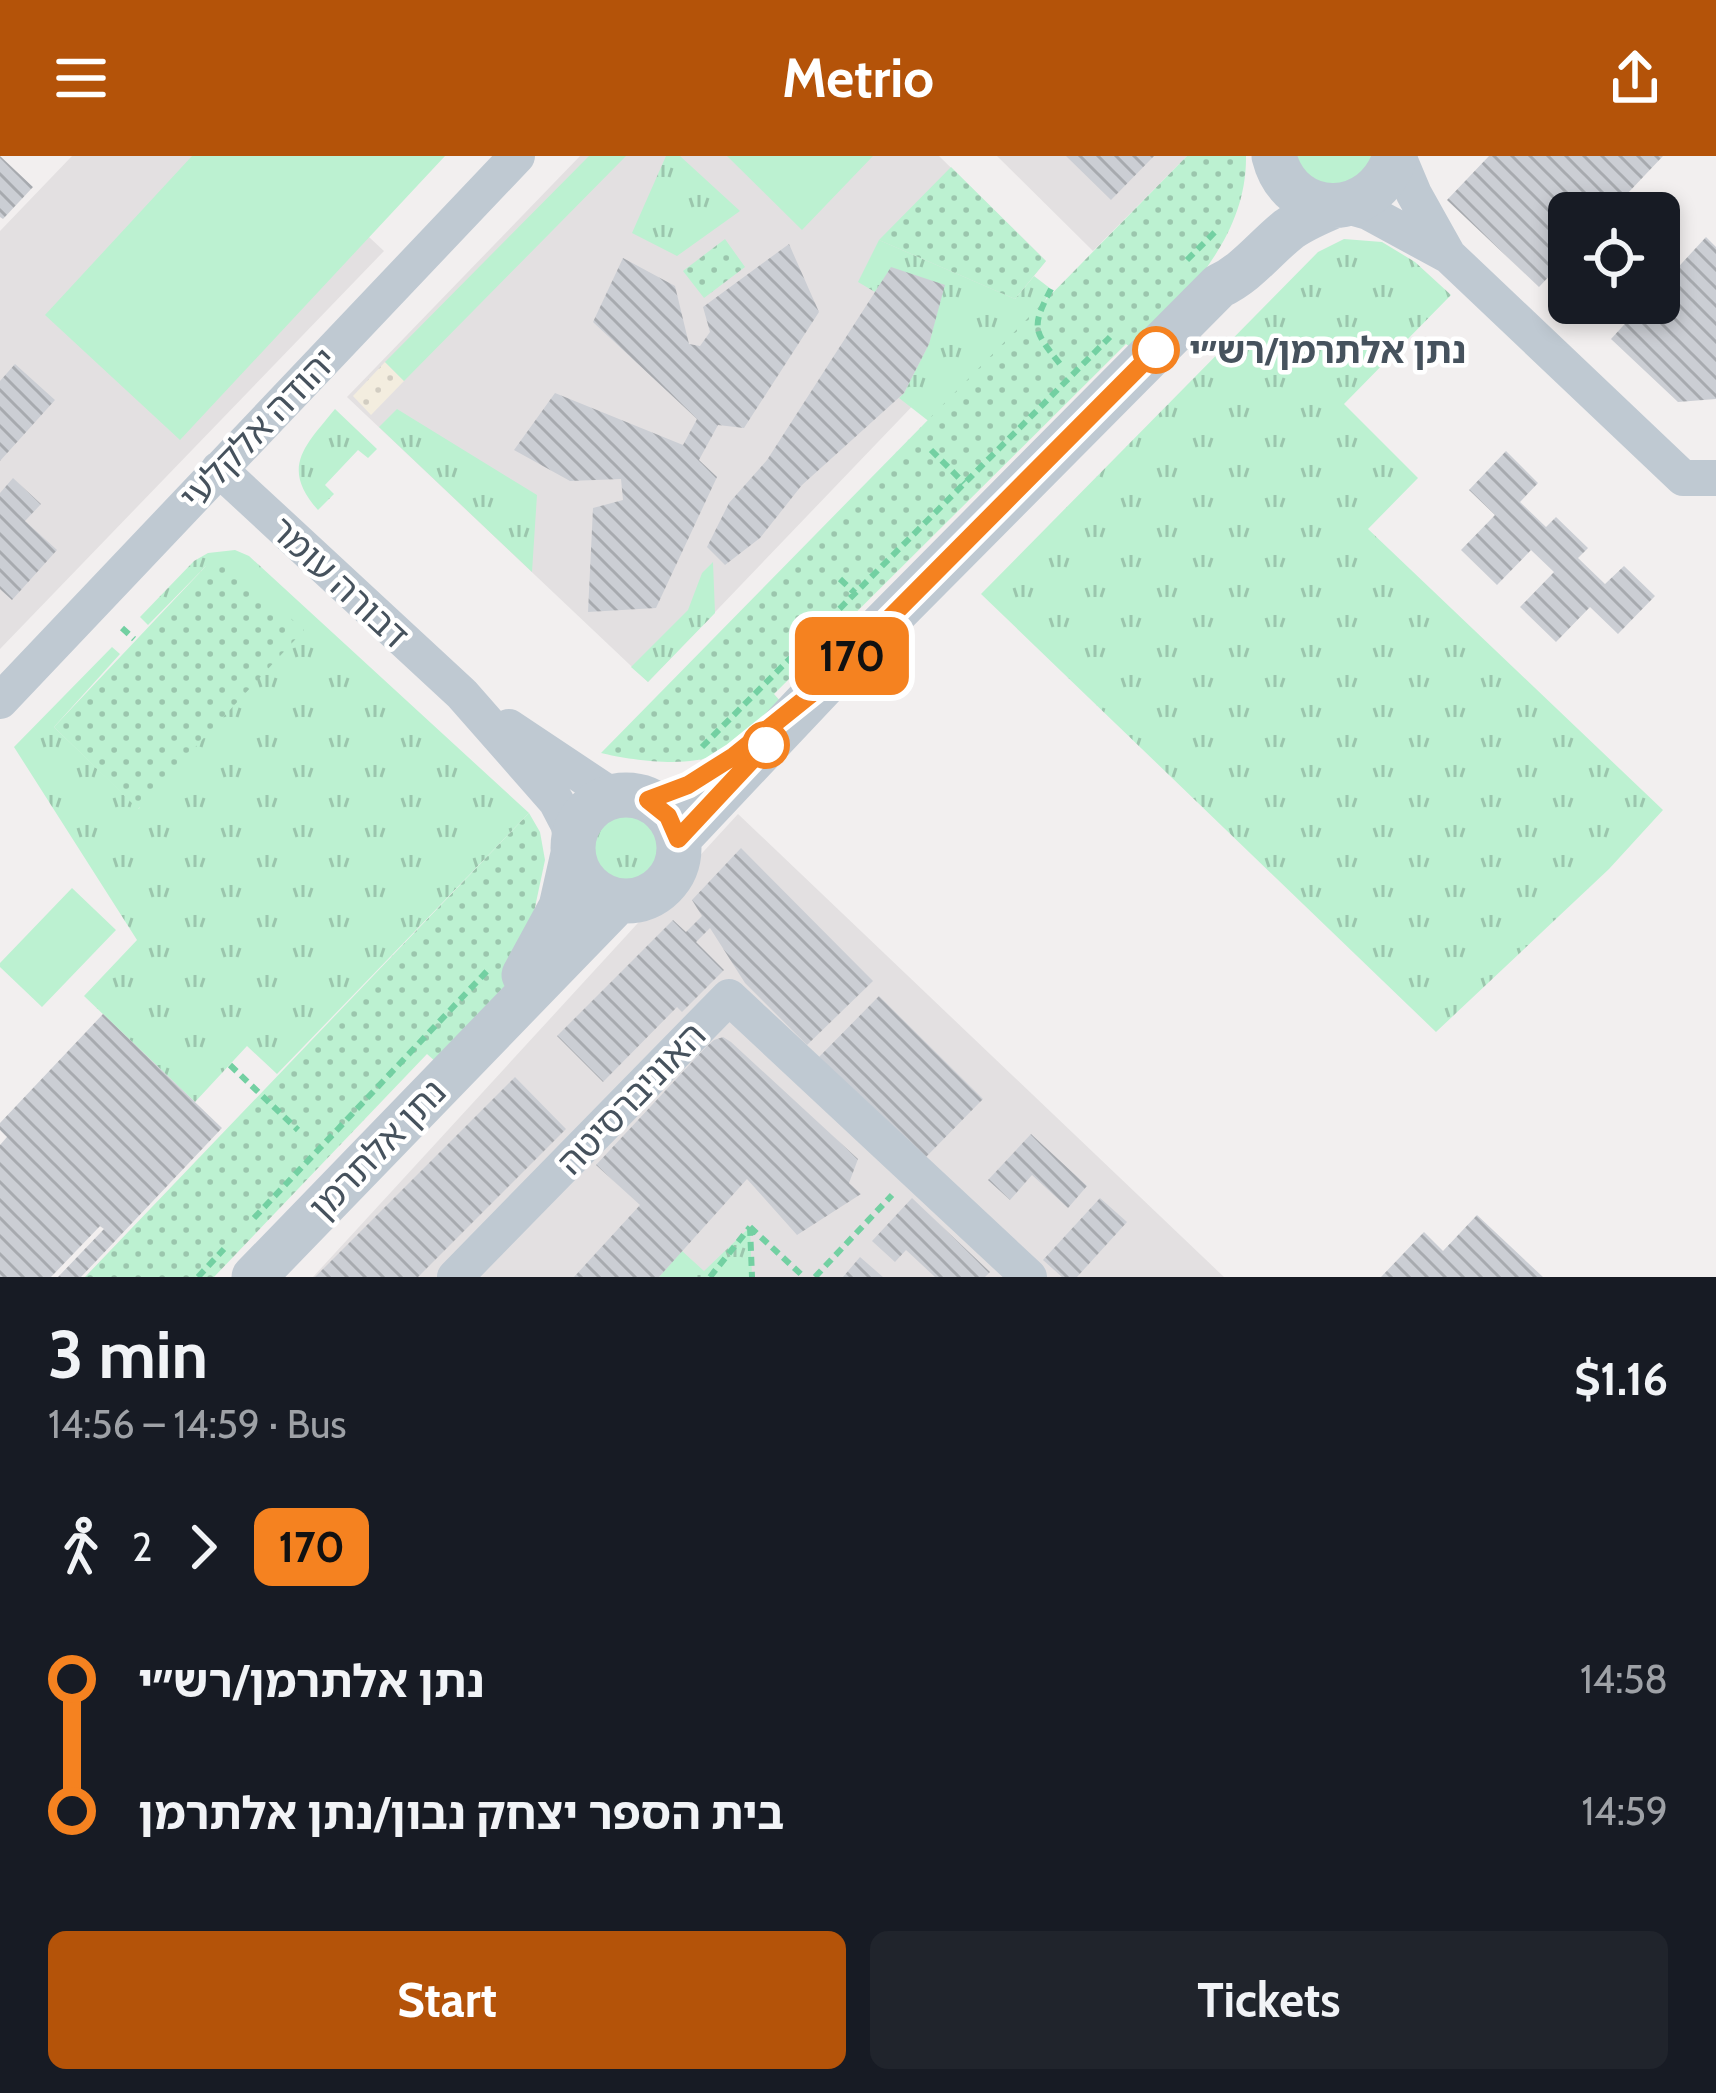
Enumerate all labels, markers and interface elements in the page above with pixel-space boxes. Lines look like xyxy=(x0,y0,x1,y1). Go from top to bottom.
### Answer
icon: menu xyxy=(48,45,114,111)
text: Metrio xyxy=(782,45,934,111)
icon: share xyxy=(1602,45,1668,111)
map controls xyxy=(1548,192,1680,324)
button: locate xyxy=(1548,192,1680,324)
marker: נתן אלתרמן/רש״י xyxy=(1134,328,1178,372)
place label: נתן אלתרמן/רש״י xyxy=(1189,328,1466,372)
street label: יהודה אלקלעי xyxy=(170,338,346,518)
street label: דבורה עומר xyxy=(262,507,418,657)
line badge: 170 xyxy=(783,617,921,695)
text: 170 xyxy=(819,630,885,682)
unlabelled marker xyxy=(744,723,788,767)
street label: האוניברסיטה xyxy=(548,1013,714,1183)
street label: נתן אלתרמן xyxy=(299,1070,455,1228)
text: 3 min xyxy=(48,1314,208,1395)
text: $1.16 xyxy=(1574,1352,1668,1406)
text: 14:56 – 14:59 · Bus xyxy=(48,1400,347,1448)
icon: walk xyxy=(48,1514,114,1580)
icon: forward xyxy=(170,1514,236,1580)
text: 170 xyxy=(278,1521,345,1573)
text: 2 xyxy=(132,1523,152,1571)
text: נתן אלתרמן/רש״י xyxy=(138,1654,485,1708)
text: 14:58 xyxy=(1580,1655,1668,1703)
text: בית הספר יצחק נבון/נתן אלתרמן xyxy=(138,1786,784,1840)
text: 14:59 xyxy=(1581,1787,1668,1835)
button: Start xyxy=(48,1931,846,2069)
button: Tickets xyxy=(870,1931,1668,2069)

